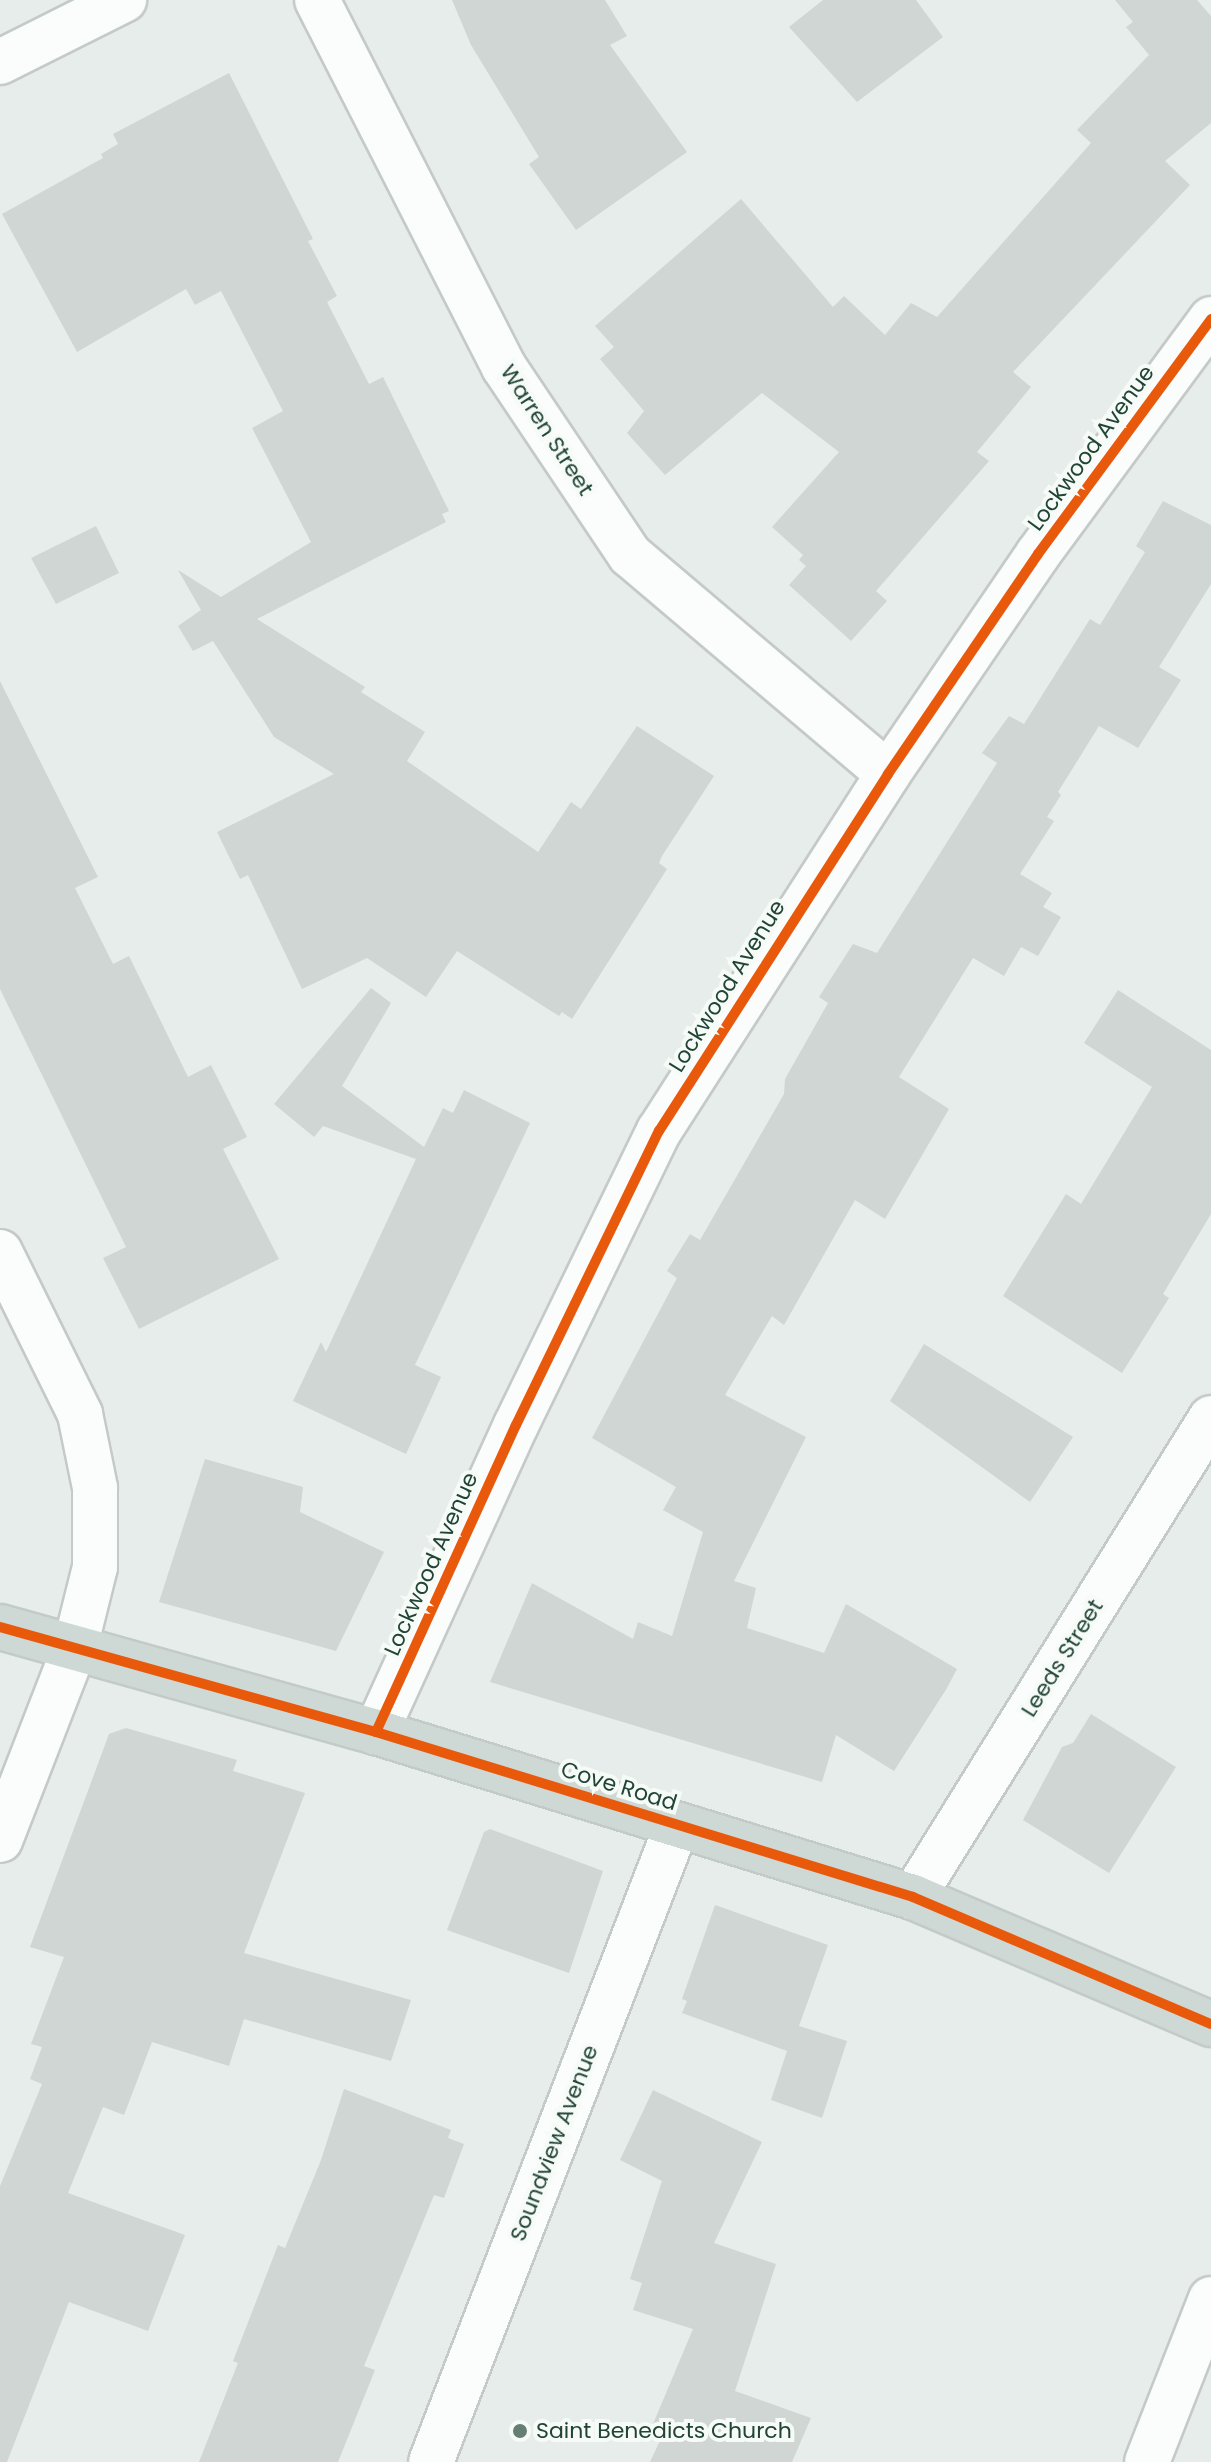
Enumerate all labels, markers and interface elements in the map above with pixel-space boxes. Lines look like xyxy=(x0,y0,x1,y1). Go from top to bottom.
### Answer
street label: Warren Street xyxy=(495,360,599,500)
street label: Lockwood Avenue xyxy=(1022,360,1160,536)
street label: Lockwood Avenue xyxy=(663,895,791,1077)
street label: Lockwood Avenue xyxy=(379,1468,483,1660)
street label: Leeds Street xyxy=(1015,1594,1109,1722)
street label: Cove Road xyxy=(558,1756,680,1816)
street label: Soundview Avenue xyxy=(504,2041,604,2245)
place label: Saint Benedicts Church xyxy=(536,2418,792,2444)
marker: Saint Benedicts Church xyxy=(511,2422,529,2440)

